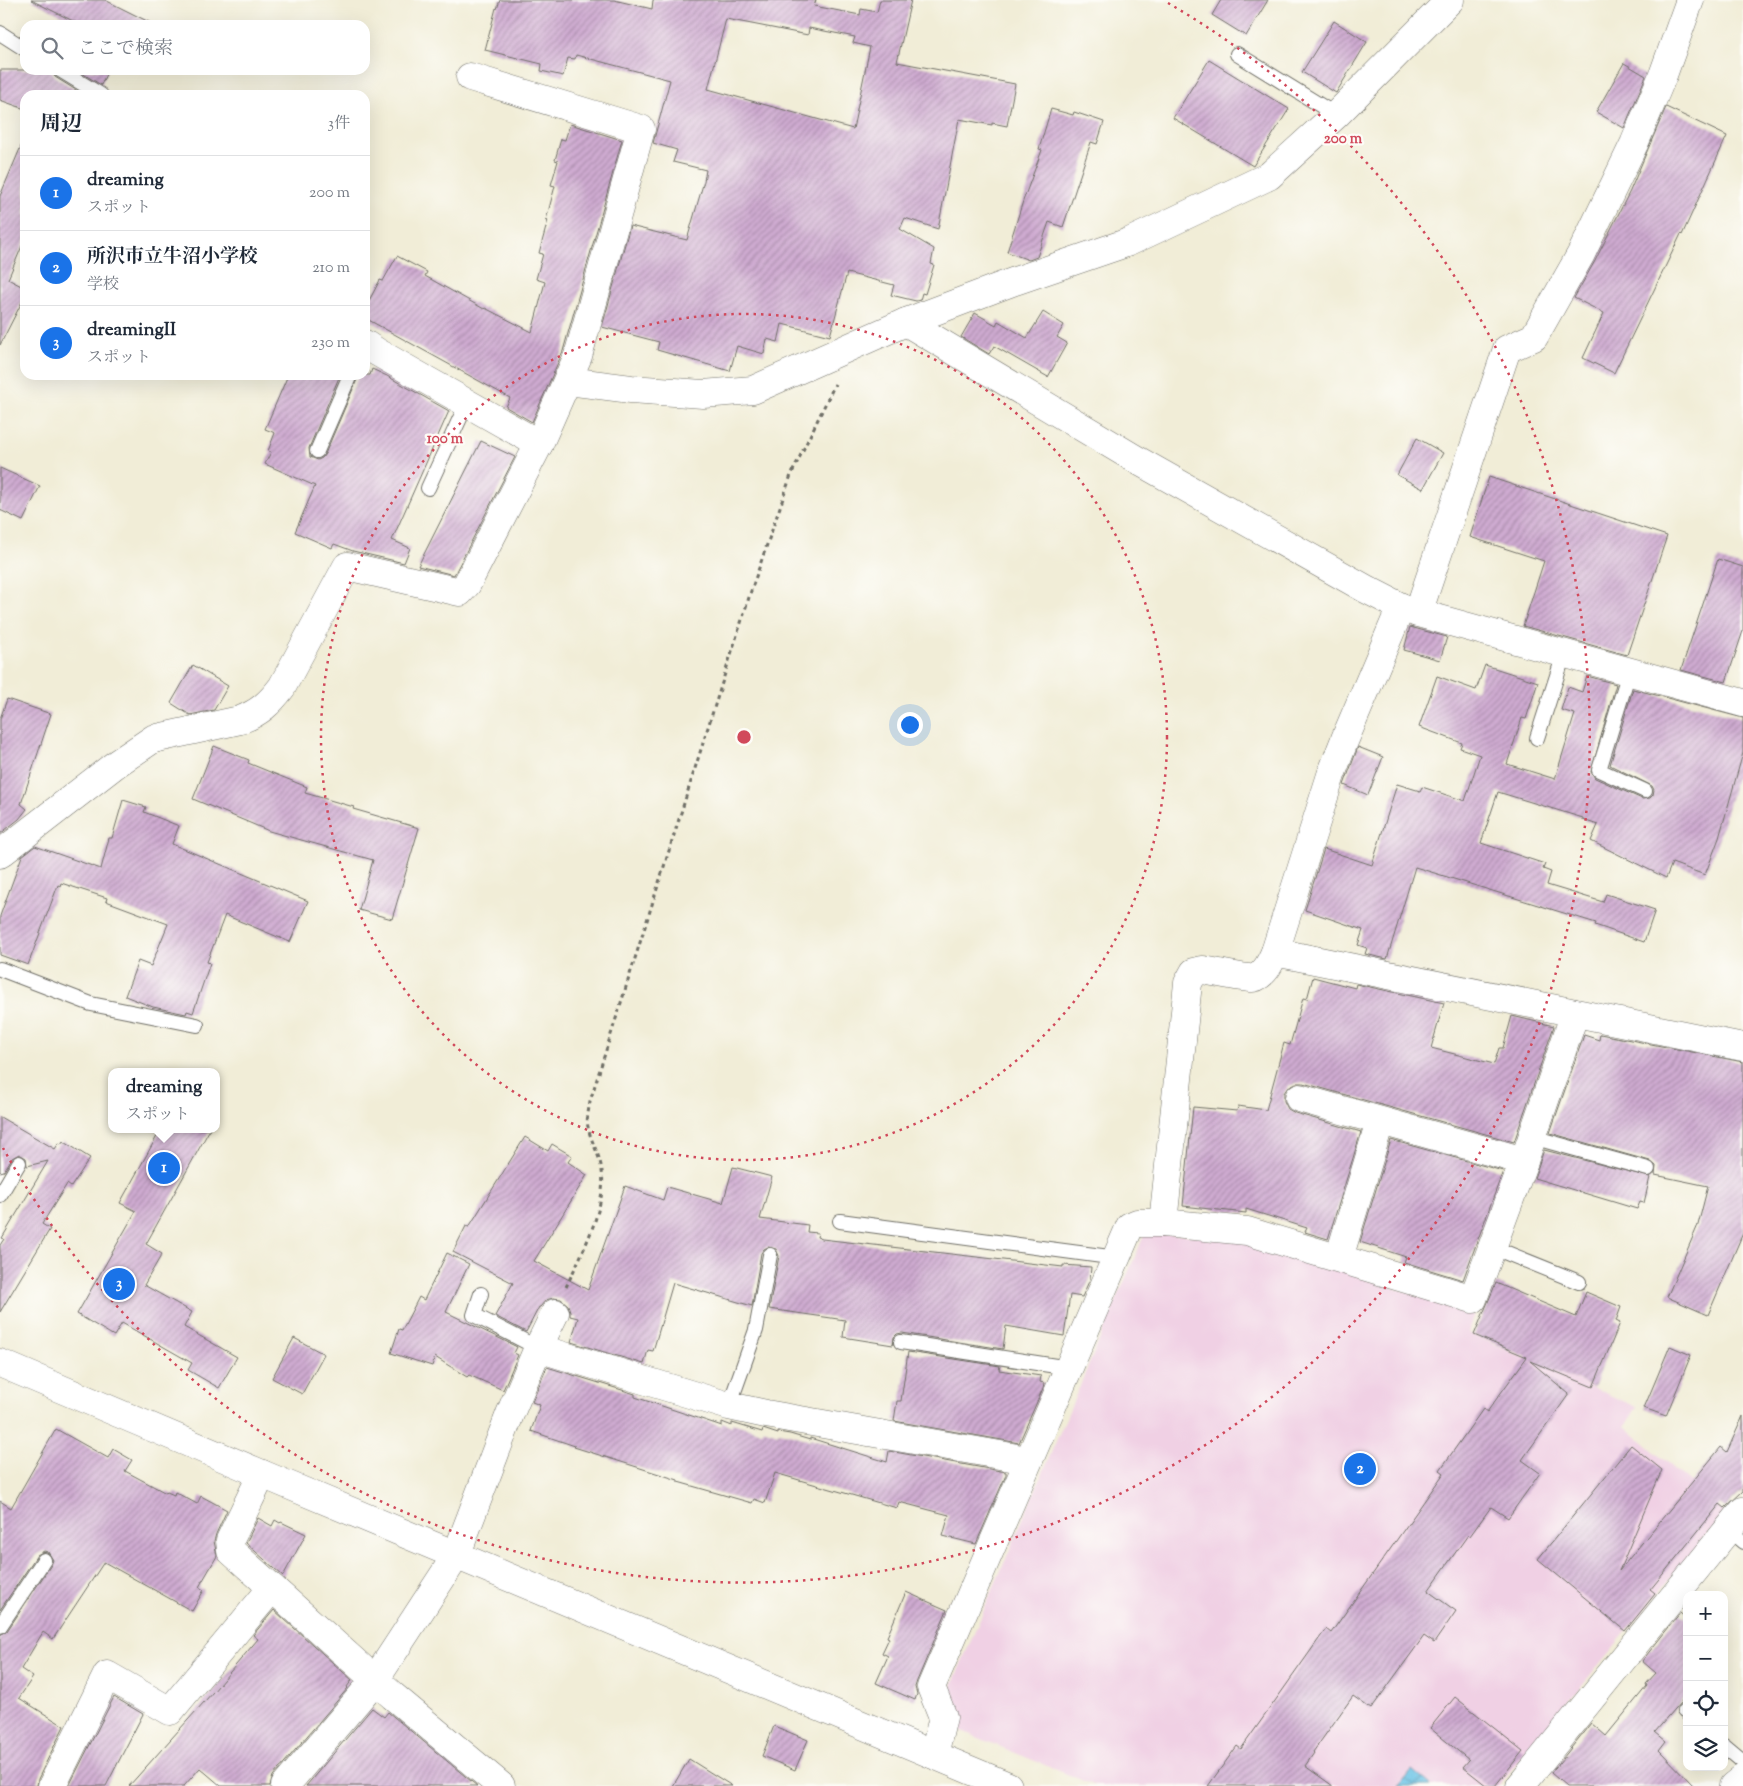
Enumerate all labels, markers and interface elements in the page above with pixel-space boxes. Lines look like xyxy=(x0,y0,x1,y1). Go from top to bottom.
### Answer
search box xyxy=(20,20,370,75)
icon: search xyxy=(38,34,66,62)
text: ここで検索 xyxy=(78,36,173,63)
text: 周辺 xyxy=(40,110,82,140)
text: 3件 xyxy=(328,113,350,136)
text: 200 m xyxy=(1324,129,1363,150)
text: dreaming xyxy=(87,167,164,194)
text: 1 xyxy=(53,182,59,205)
text: 200 m xyxy=(309,182,350,205)
text: スポット xyxy=(87,197,151,220)
text: 所沢市立牛沼小学校 xyxy=(87,244,258,271)
text: 2 xyxy=(52,257,60,280)
text: 210 m xyxy=(312,257,350,280)
text: 学校 xyxy=(87,274,119,297)
text: dreamingII xyxy=(87,317,176,344)
text: 3 xyxy=(53,332,59,355)
text: 230 m xyxy=(311,332,350,355)
text: スポット xyxy=(87,347,151,370)
text: 100 m xyxy=(427,429,464,450)
your location xyxy=(897,712,923,738)
centre of rings xyxy=(735,728,753,746)
popup xyxy=(108,1068,220,1133)
text: dreaming xyxy=(126,1074,202,1101)
text: スポット xyxy=(126,1104,190,1127)
pin: 1 xyxy=(148,1149,180,1187)
pin: 3 xyxy=(103,1265,135,1303)
pin: 2 xyxy=(1344,1450,1376,1488)
map controls xyxy=(1683,1591,1728,1771)
button: + xyxy=(1683,1591,1728,1636)
button: − xyxy=(1683,1636,1728,1681)
button: locate xyxy=(1683,1681,1728,1726)
button: layers xyxy=(1683,1726,1728,1771)

